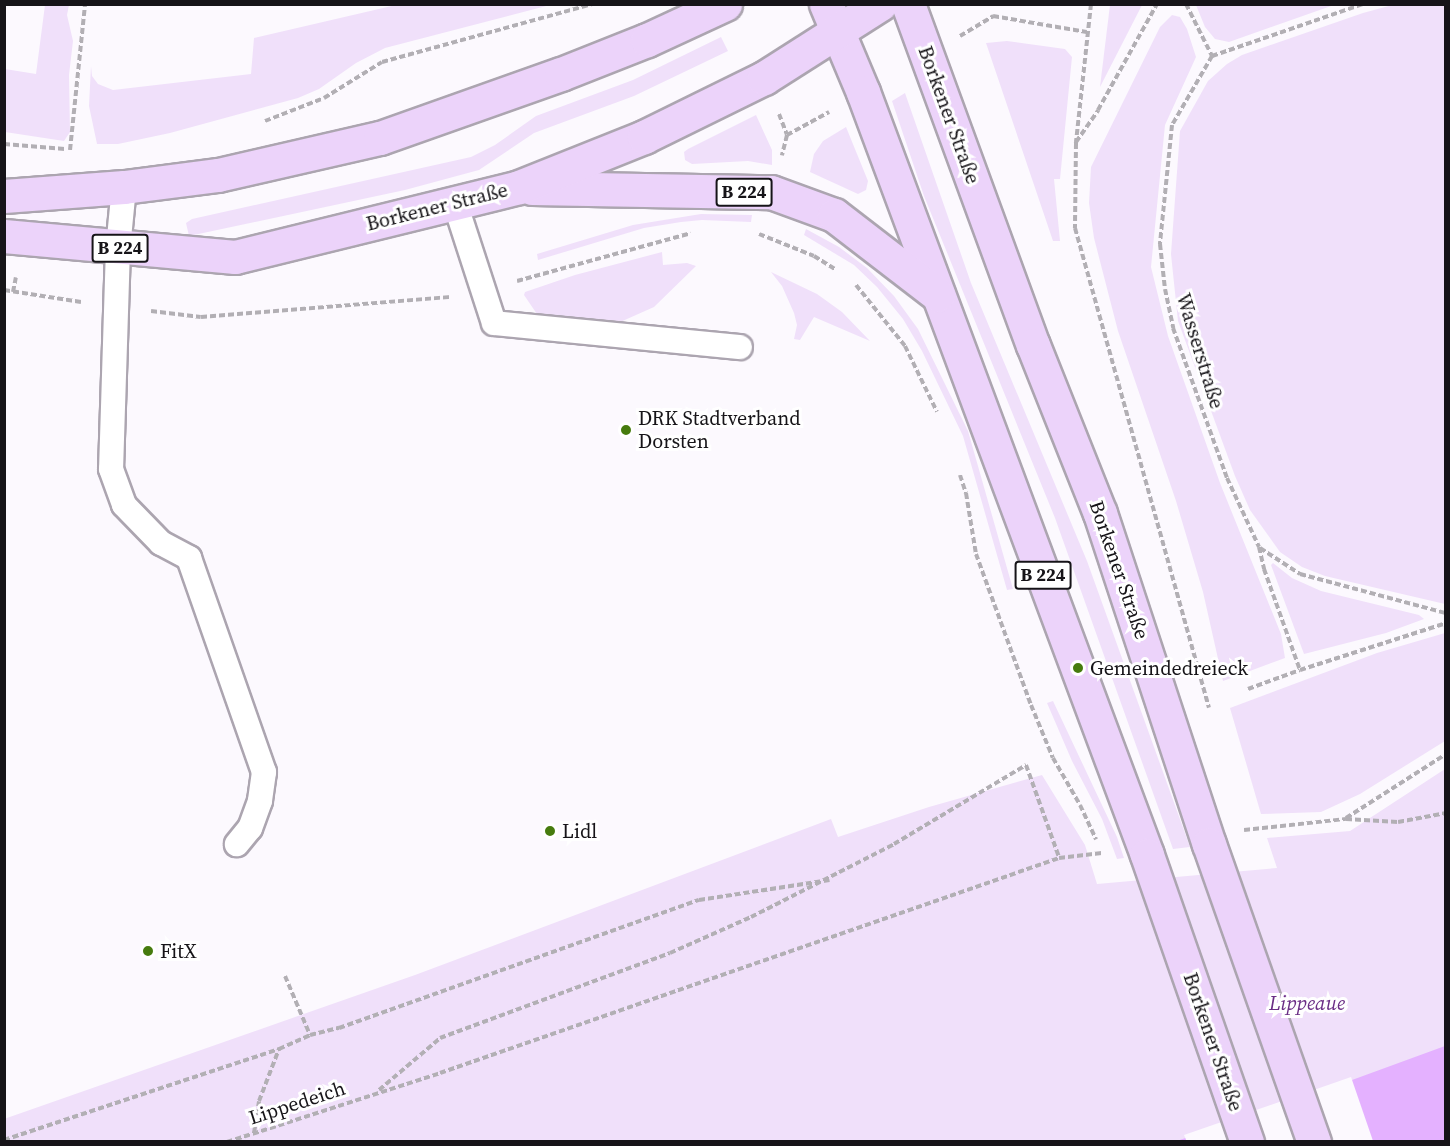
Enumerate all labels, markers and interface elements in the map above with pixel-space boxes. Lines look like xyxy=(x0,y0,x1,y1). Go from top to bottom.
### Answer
street label: Borkener Straße xyxy=(913,43,985,187)
road number: B 224 xyxy=(716,177,772,207)
street label: Borkener Straße xyxy=(364,178,510,236)
road number: B 224 xyxy=(92,233,148,263)
street label: Wasserstraße xyxy=(1171,290,1229,412)
place label: DRK Stadtverband Dorsten xyxy=(638,406,801,453)
marker: DRK Stadtverband Dorsten xyxy=(619,423,633,437)
street label: Borkener Straße xyxy=(1084,498,1154,642)
road number: B 224 xyxy=(1014,560,1072,590)
place label: Gemeindedreieck xyxy=(1090,656,1248,680)
marker: Gemeindedreieck xyxy=(1071,661,1085,675)
place label: Lidl xyxy=(562,819,597,843)
marker: Lidl xyxy=(543,824,557,838)
place label: FitX xyxy=(160,939,197,963)
marker: FitX xyxy=(141,944,155,958)
street label: Borkener Straße xyxy=(1178,970,1248,1114)
park label: Lippeaue xyxy=(1269,991,1345,1015)
street label: Lippedeich xyxy=(246,1076,348,1130)

